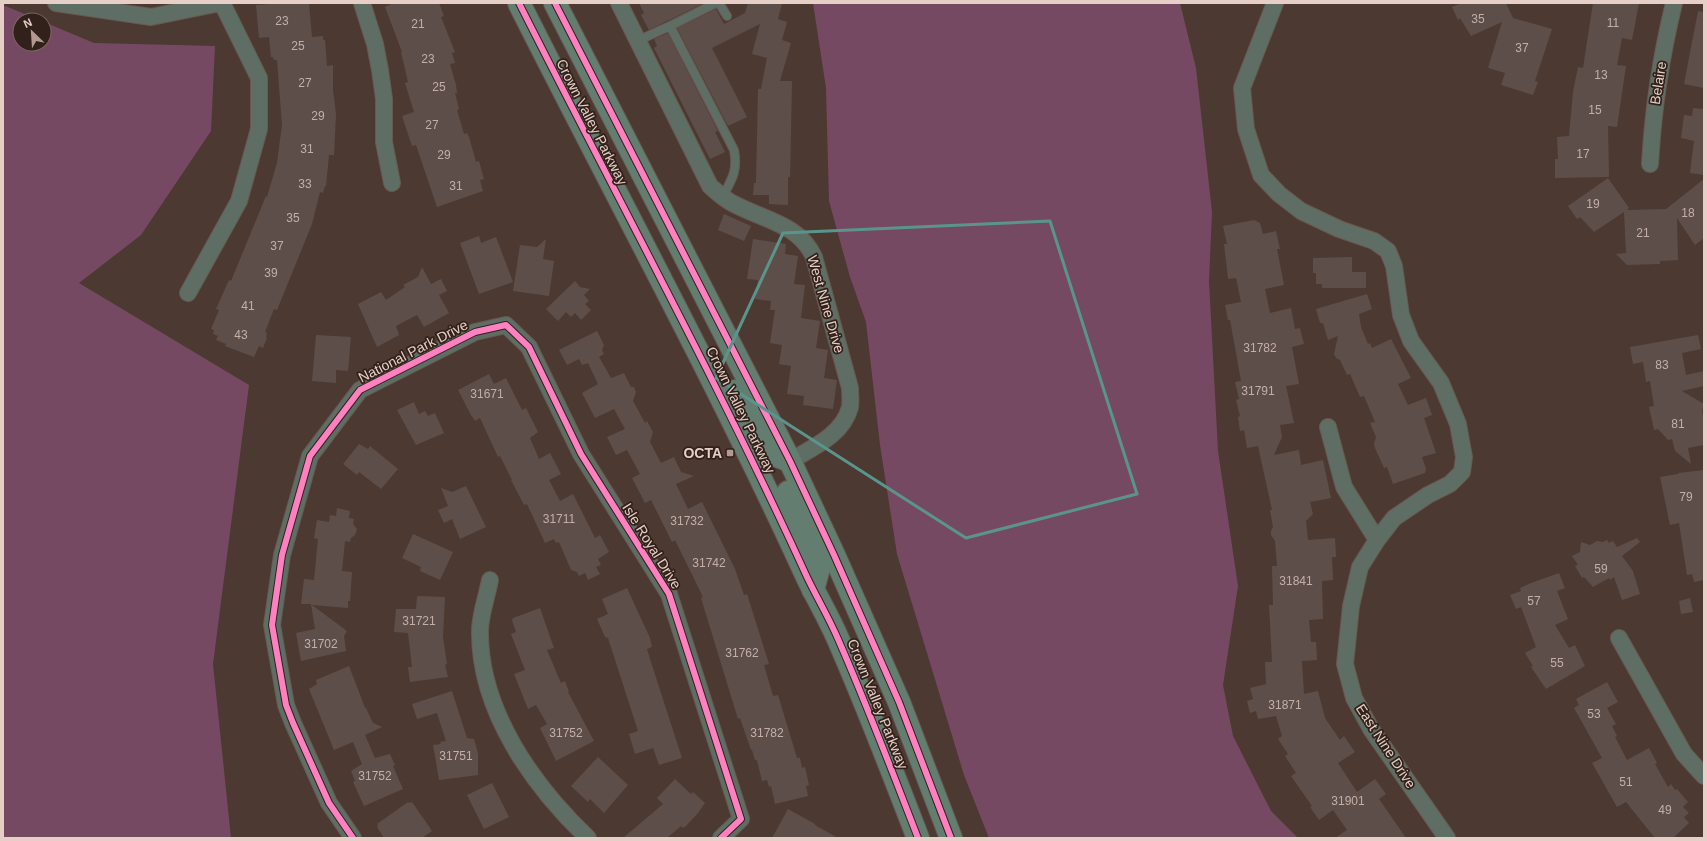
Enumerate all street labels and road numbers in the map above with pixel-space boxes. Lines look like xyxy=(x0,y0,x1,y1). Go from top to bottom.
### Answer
street label: Crown Valley Parkway xyxy=(553,56,631,188)
street label: Belaire xyxy=(1647,60,1669,106)
street label: West Nine Drive xyxy=(804,253,848,355)
street label: National Park Drive xyxy=(356,316,471,386)
street label: Crown Valley Parkway xyxy=(703,344,779,476)
street label: Isle Royal Drive xyxy=(619,500,685,592)
street label: Crown Valley Parkway xyxy=(845,637,911,771)
street label: East Nine Drive xyxy=(1353,701,1419,791)

